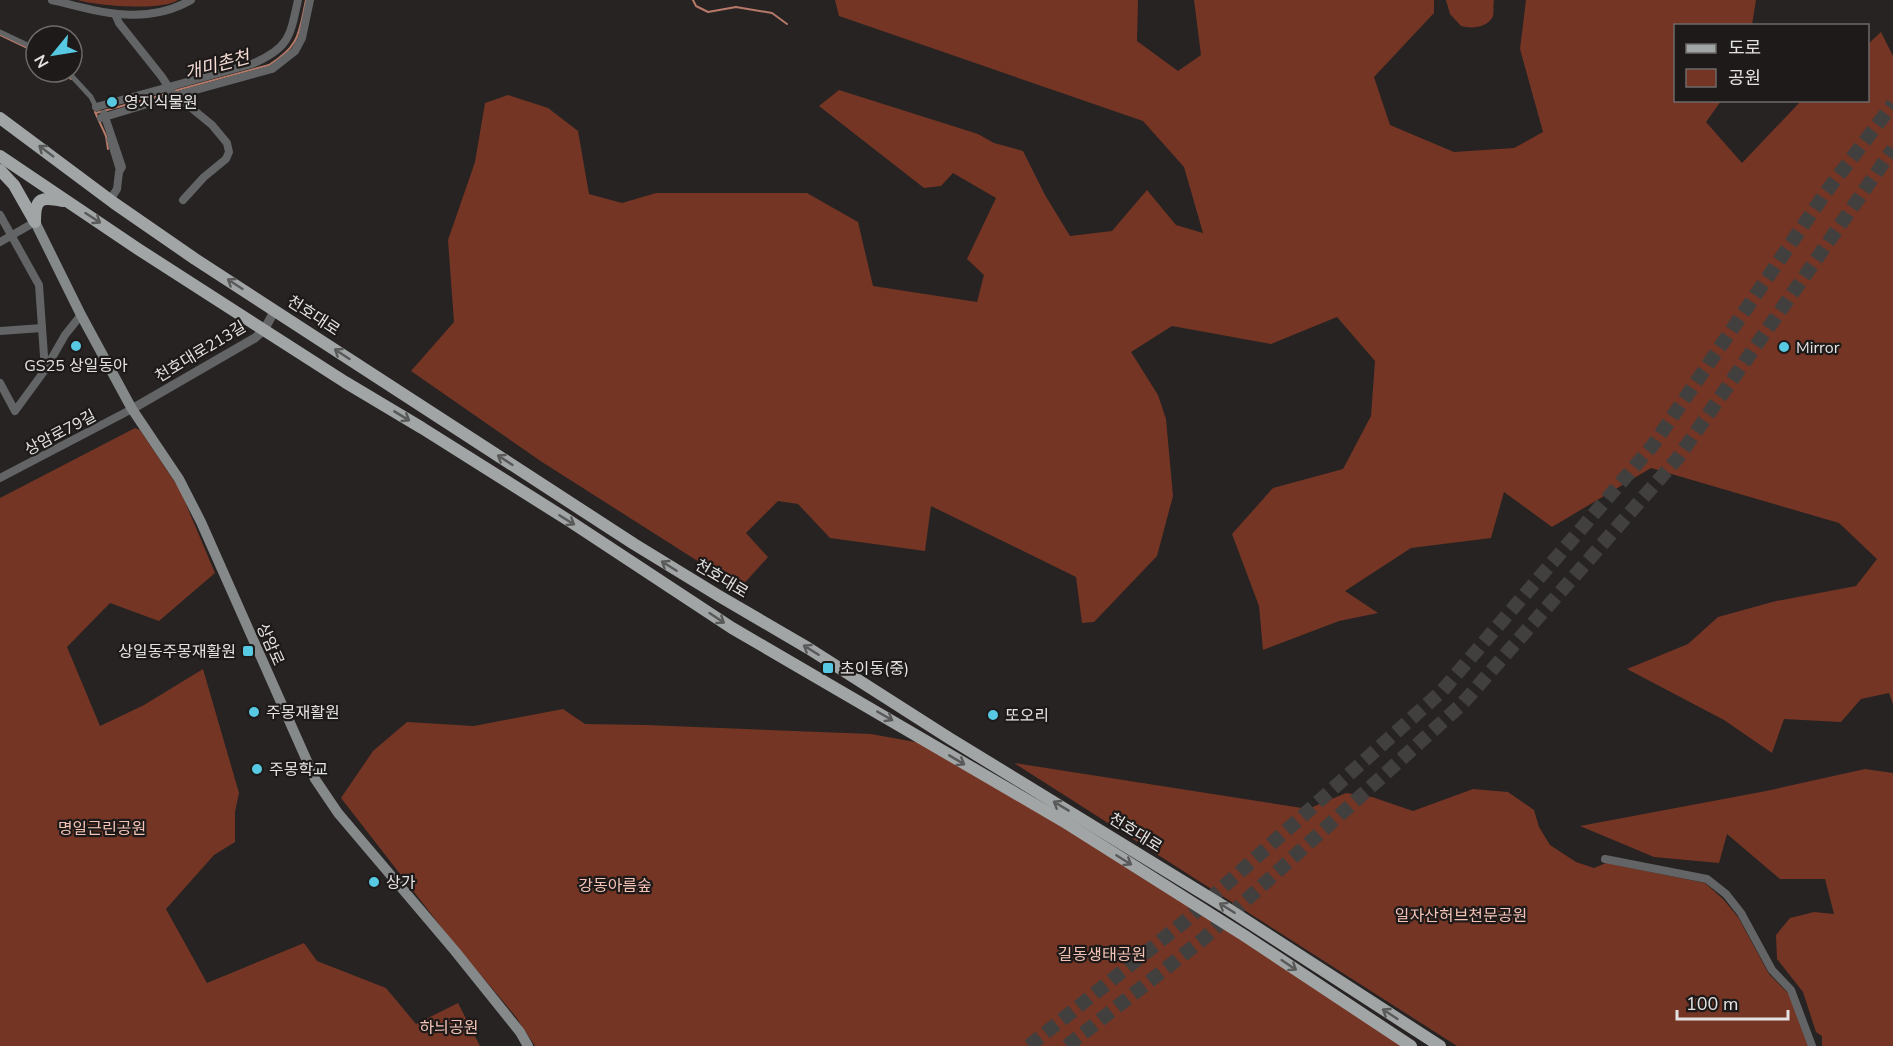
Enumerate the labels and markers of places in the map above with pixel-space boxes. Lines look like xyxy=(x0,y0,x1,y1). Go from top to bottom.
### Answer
place label: 영지식물원 xyxy=(124,92,198,114)
marker: 영지식물원 xyxy=(105,95,119,109)
place label: Mirror xyxy=(1796,337,1840,359)
marker: GS25 상일동아 xyxy=(69,339,83,353)
marker: Mirror xyxy=(1777,340,1791,354)
place label: GS25 상일동아 xyxy=(24,355,128,377)
place label: 상일동주몽재활원 xyxy=(118,641,236,663)
marker: 상일동주몽재활원 xyxy=(241,644,255,658)
place label: 초이동(중) xyxy=(840,658,909,680)
marker: 초이동(중) xyxy=(821,661,835,675)
place label: 주몽재활원 xyxy=(266,702,340,724)
marker: 주몽재활원 xyxy=(247,705,261,719)
place label: 또오리 xyxy=(1005,705,1049,727)
marker: 또오리 xyxy=(986,708,1000,722)
place label: 주몽학교 xyxy=(269,759,328,781)
marker: 주몽학교 xyxy=(250,762,264,776)
place label: 상가 xyxy=(386,872,416,894)
marker: 상가 xyxy=(367,875,381,889)

